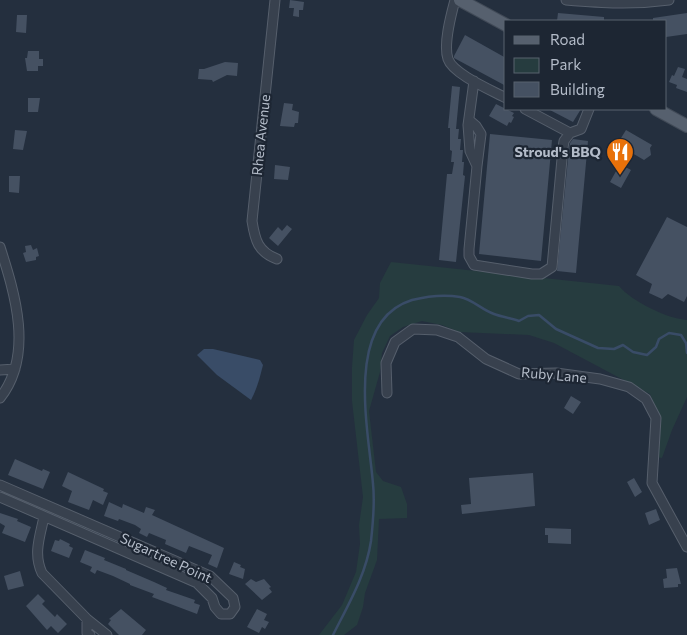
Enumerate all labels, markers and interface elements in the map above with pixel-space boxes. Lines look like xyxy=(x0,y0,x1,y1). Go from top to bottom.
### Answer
legend xyxy=(504,20,667,110)
text: Road xyxy=(550,30,585,48)
text: Park xyxy=(550,55,581,73)
text: Building xyxy=(550,80,605,98)
street label: Rhea Avenue xyxy=(248,94,273,176)
restaurant icon: Stroud's BBQ xyxy=(605,137,635,176)
place label: Stroud's BBQ xyxy=(514,143,601,160)
street label: Ruby Lane xyxy=(520,363,588,386)
street label: Sugartree Point xyxy=(118,529,215,586)

